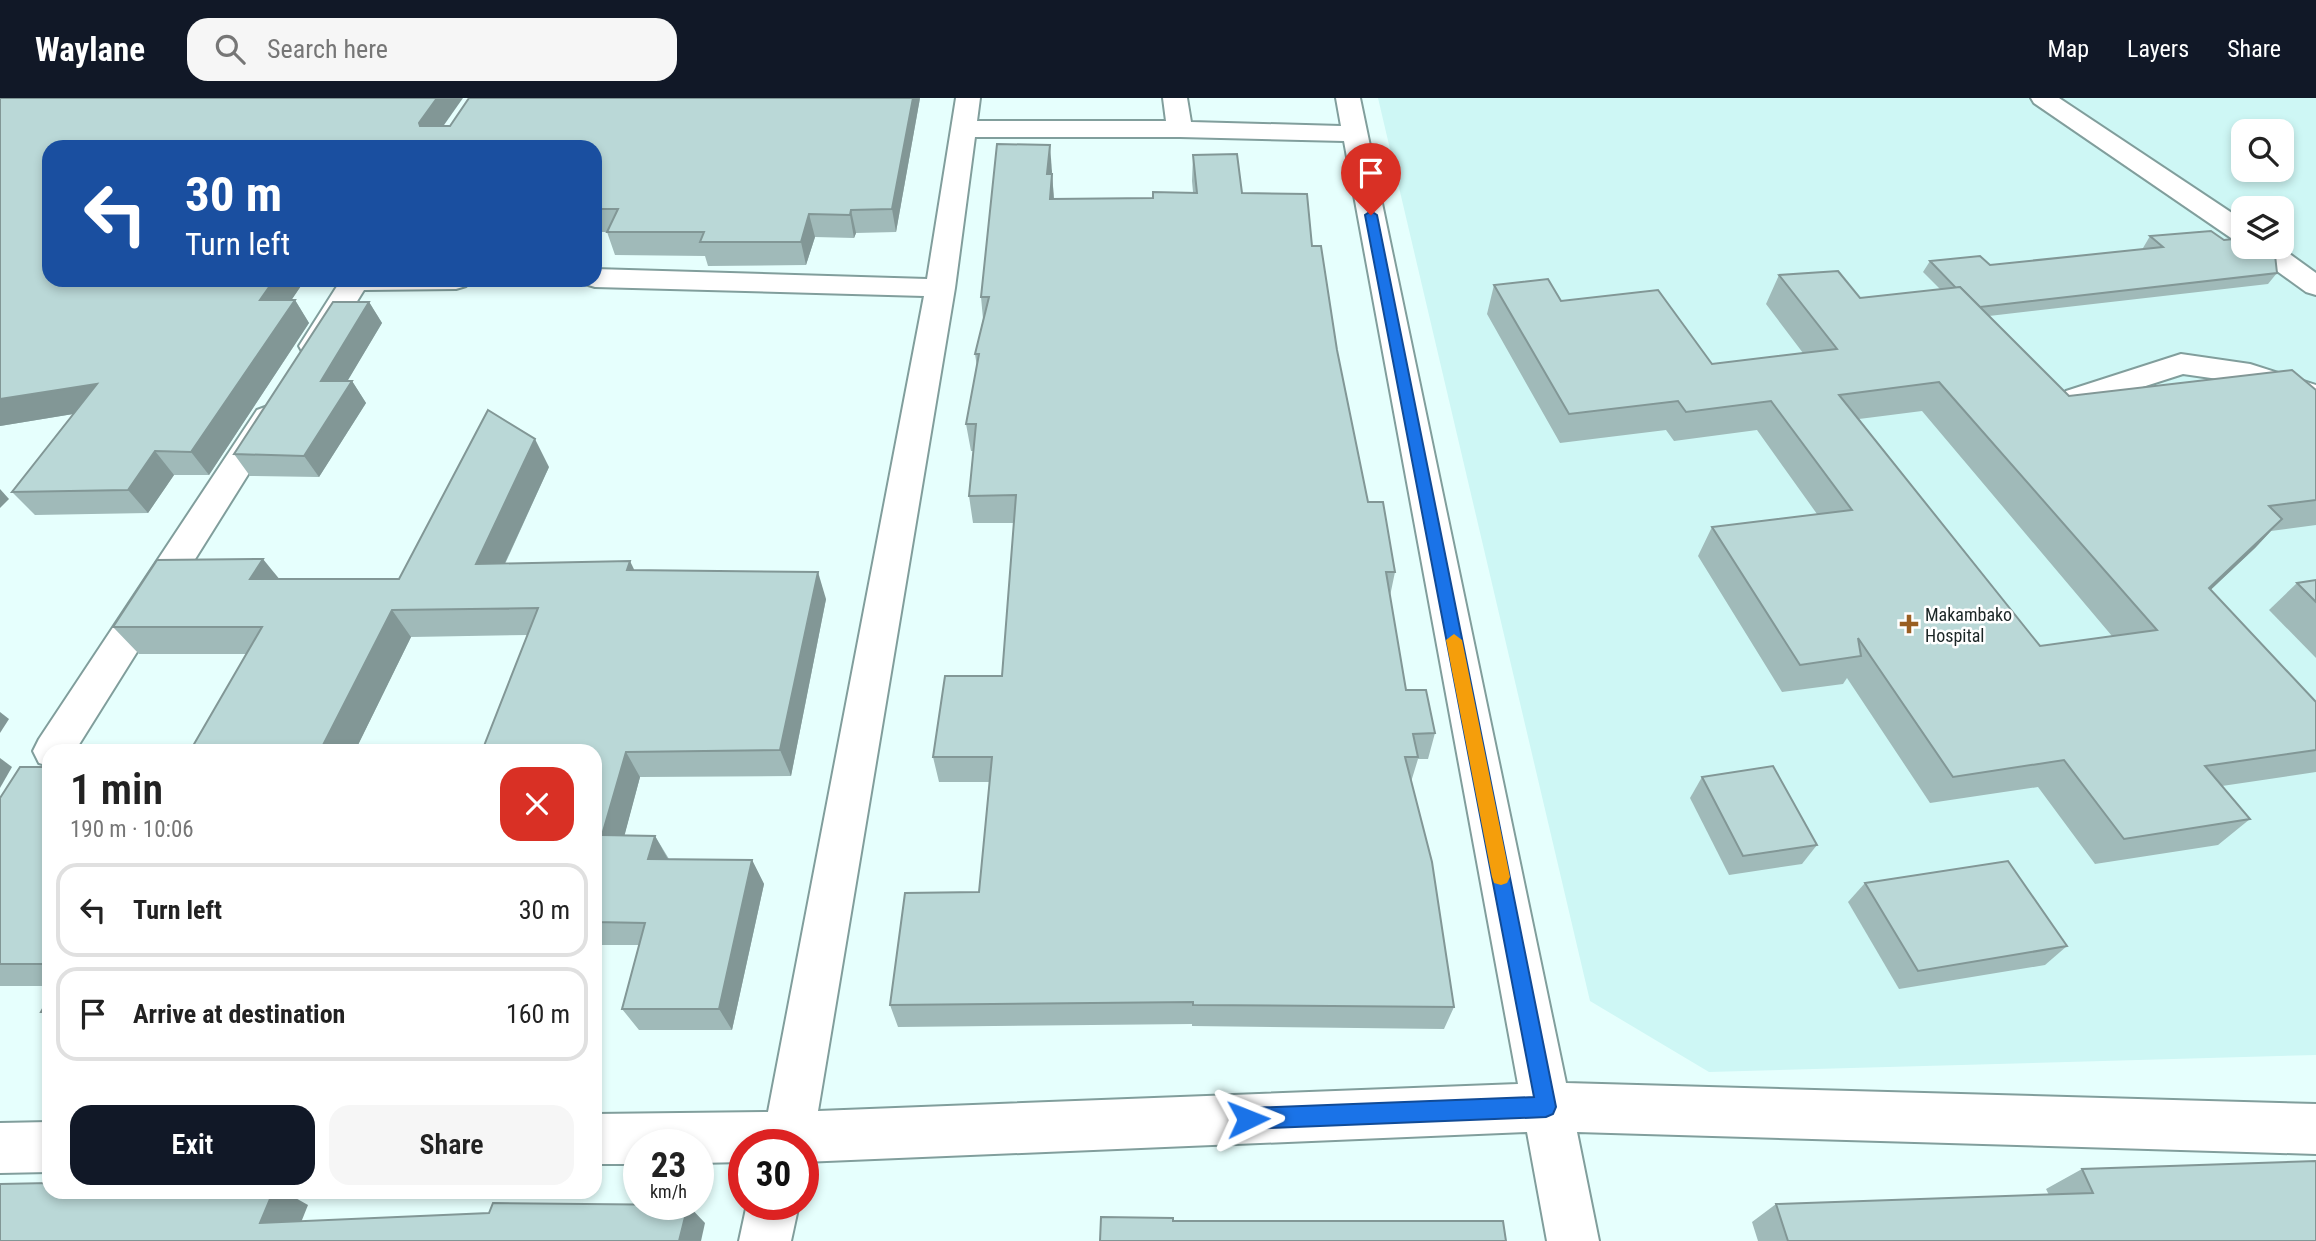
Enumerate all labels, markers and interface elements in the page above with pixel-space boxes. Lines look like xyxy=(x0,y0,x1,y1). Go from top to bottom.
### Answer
search box xyxy=(187,18,677,81)
text: Waylane xyxy=(35,30,145,69)
icon: search xyxy=(211,30,249,68)
text: Search here xyxy=(267,34,388,64)
text: Map xyxy=(2048,35,2089,63)
text: Layers xyxy=(2127,35,2189,63)
text: Share xyxy=(2227,35,2281,63)
map controls xyxy=(2231,119,2294,259)
button: search xyxy=(2231,119,2294,182)
pin xyxy=(1341,143,1401,215)
icon: arrive xyxy=(1352,154,1390,192)
text: 30 m xyxy=(185,166,282,223)
icon: left xyxy=(70,168,161,259)
button: layers xyxy=(2231,196,2294,259)
text: Turn left xyxy=(185,225,290,263)
place label: Makambako Hospital xyxy=(1925,604,2012,646)
marker: Makambako Hospital xyxy=(1899,614,1919,634)
text: 1 min xyxy=(70,765,163,814)
button: close xyxy=(500,767,574,841)
text: 190 m · 10:06 xyxy=(70,816,194,843)
icon: left xyxy=(74,891,112,929)
text: Turn left xyxy=(133,895,222,925)
text: 30 m xyxy=(519,895,570,925)
icon: arrive xyxy=(74,995,112,1033)
text: Arrive at destination xyxy=(133,999,345,1029)
text: 160 m xyxy=(506,999,570,1029)
position arrow xyxy=(1211,1082,1285,1156)
button: Exit xyxy=(70,1105,315,1185)
button: Share xyxy=(329,1105,574,1185)
speed limit sign: 30 xyxy=(728,1129,819,1220)
text: 23 xyxy=(651,1145,686,1186)
text: km/h xyxy=(650,1181,687,1202)

